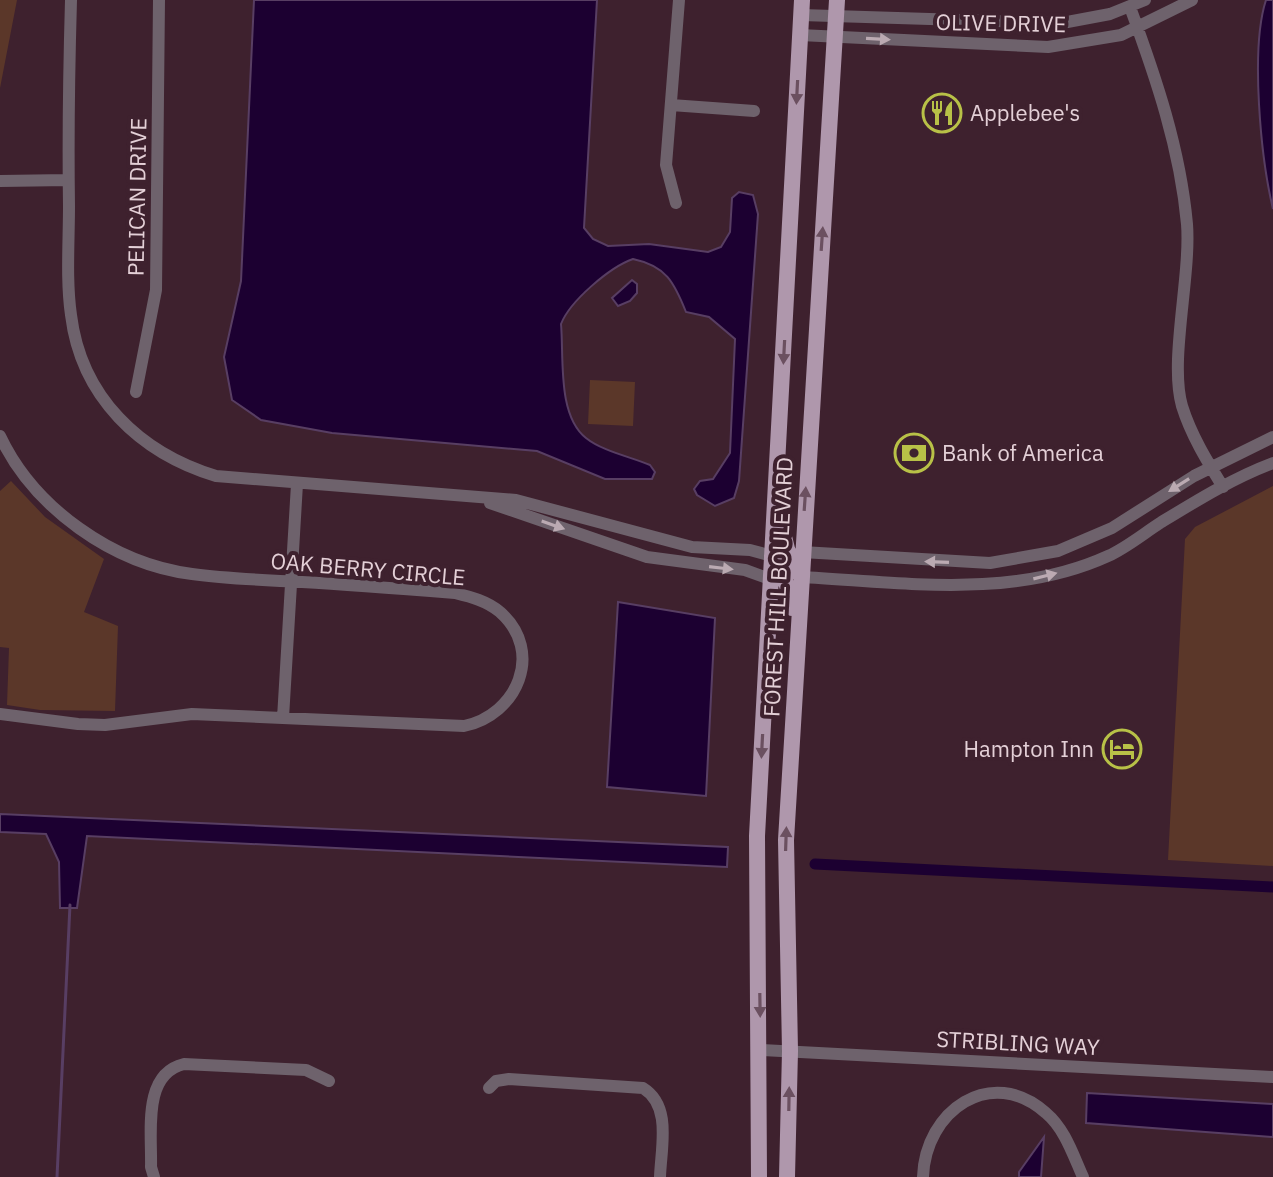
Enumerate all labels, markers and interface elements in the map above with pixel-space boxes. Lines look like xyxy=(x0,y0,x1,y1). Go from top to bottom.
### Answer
street label: OLIVE DRIVE xyxy=(935,7,1067,38)
one-way arrow xyxy=(866,33,891,46)
one-way arrow xyxy=(790,80,803,105)
restaurant icon: Applebee's xyxy=(921,92,963,134)
place label: Applebee's xyxy=(970,98,1080,127)
street label: PELICAN DRIVE xyxy=(121,118,152,276)
one-way arrow xyxy=(815,226,828,251)
one-way arrow xyxy=(777,340,790,365)
bank icon: Bank of America xyxy=(893,432,935,474)
place label: Bank of America xyxy=(942,438,1104,467)
street label: FOREST HILL BOULEVARD xyxy=(756,456,799,718)
one-way arrow xyxy=(1168,478,1189,493)
one-way arrow xyxy=(799,486,812,511)
one-way arrow xyxy=(541,519,565,531)
street label: OAK BERRY CIRCLE xyxy=(270,546,466,591)
one-way arrow xyxy=(924,556,949,568)
one-way arrow xyxy=(709,561,734,574)
one-way arrow xyxy=(1033,570,1058,582)
hotel icon: Hampton Inn xyxy=(1101,728,1143,770)
one-way arrow xyxy=(755,733,768,759)
place label: Hampton Inn xyxy=(963,734,1094,763)
one-way arrow xyxy=(780,826,792,851)
one-way arrow xyxy=(754,993,767,1018)
street label: STRIBLING WAY xyxy=(936,1024,1100,1061)
one-way arrow xyxy=(783,1086,796,1111)

